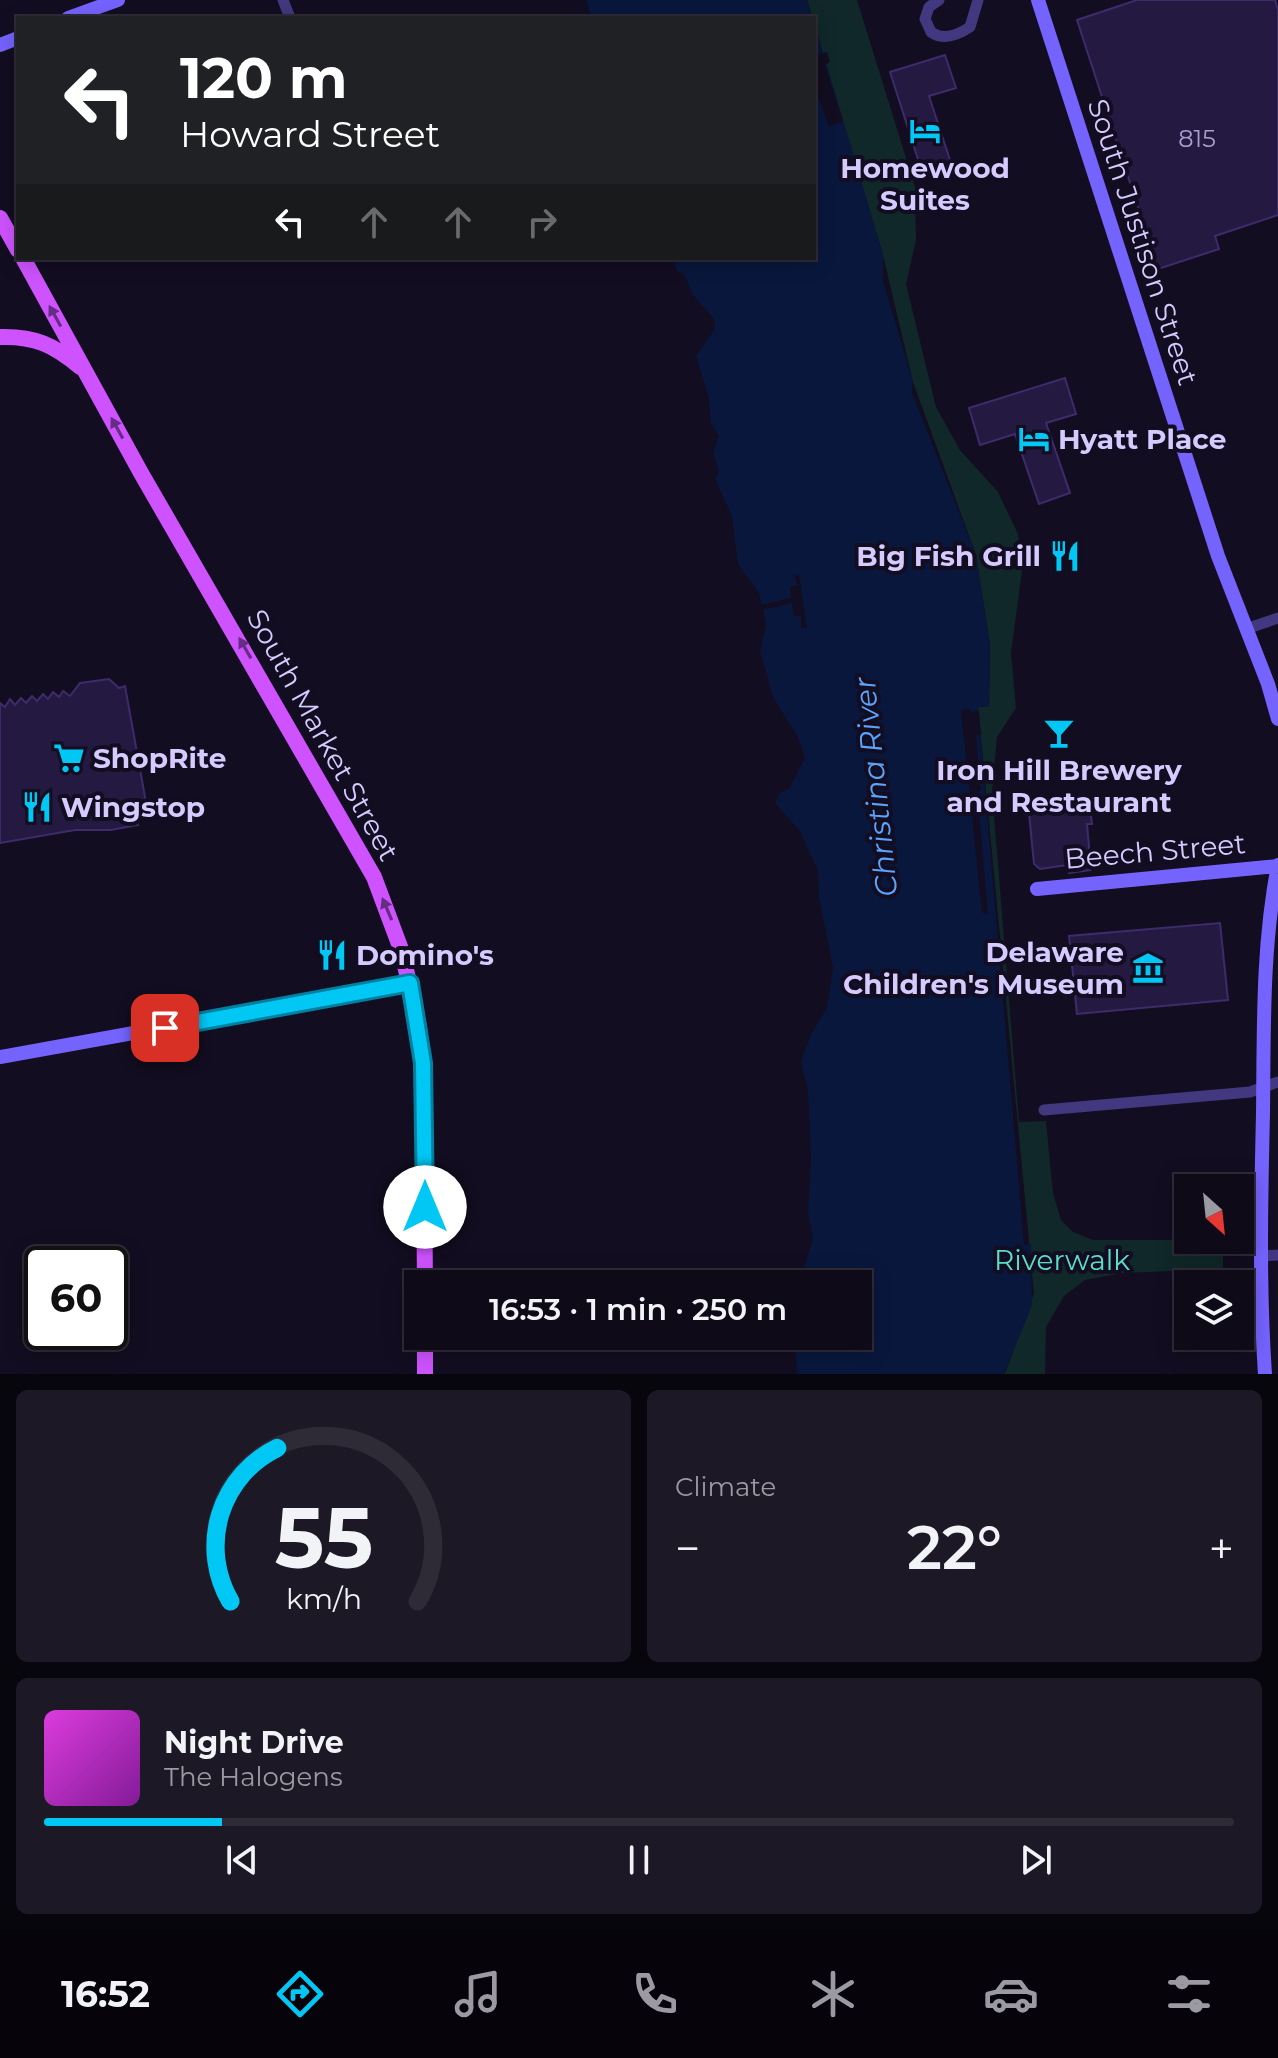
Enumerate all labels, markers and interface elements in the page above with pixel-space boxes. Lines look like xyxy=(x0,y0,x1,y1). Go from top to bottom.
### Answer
text: 120 m xyxy=(180,44,348,112)
icon: left xyxy=(48,48,152,152)
street label: South Justison Street xyxy=(1081,95,1205,389)
text: Howard Street xyxy=(180,112,440,156)
hotel icon: Homewood Suites xyxy=(908,114,942,148)
house number: 815 xyxy=(1178,124,1216,153)
place label: Homewood Suites xyxy=(840,151,1010,217)
icon: left xyxy=(268,200,312,244)
icon: ahead xyxy=(352,200,396,244)
icon: ahead xyxy=(436,200,480,244)
icon: right xyxy=(520,200,564,244)
one-way arrow xyxy=(48,304,62,327)
one-way arrow xyxy=(110,417,124,440)
hotel icon: Hyatt Place xyxy=(1017,422,1051,456)
place label: Hyatt Place xyxy=(1058,422,1226,456)
place label: Big Fish Grill xyxy=(856,539,1041,573)
restaurant icon: Big Fish Grill xyxy=(1048,539,1082,573)
street label: South Market Street xyxy=(240,603,406,867)
one-way arrow xyxy=(238,637,252,659)
water label: Christina River xyxy=(845,674,905,899)
bar icon: Iron Hill Brewery and Restaurant xyxy=(1042,716,1076,750)
supermarket icon: ShopRite xyxy=(52,741,86,775)
place label: ShopRite xyxy=(93,741,226,775)
place label: Iron Hill Brewery and Restaurant xyxy=(936,753,1182,819)
restaurant icon: Wingstop xyxy=(20,790,54,824)
place label: Wingstop xyxy=(61,790,205,824)
street label: Beech Street xyxy=(1063,826,1247,876)
one-way arrow xyxy=(381,897,394,921)
place label: Delaware Children's Museum xyxy=(843,935,1124,1001)
restaurant icon: Domino's xyxy=(315,938,349,972)
place label: Domino's xyxy=(356,938,494,972)
museum icon: Delaware Children's Museum xyxy=(1131,951,1165,985)
pin xyxy=(131,994,199,1062)
icon: arrive xyxy=(143,1006,187,1050)
position arrow xyxy=(383,1165,467,1249)
north arrow xyxy=(1174,1174,1254,1254)
map controls xyxy=(1174,1174,1254,1350)
park label: Riverwalk xyxy=(994,1243,1130,1277)
speed limit sign: 60 xyxy=(24,1246,128,1350)
button: layers xyxy=(1174,1270,1254,1350)
text: 16:53 · 1 min · 250 m xyxy=(489,1291,787,1328)
text: Climate xyxy=(675,1471,776,1503)
text: 55 xyxy=(274,1487,373,1589)
text: 22° xyxy=(907,1511,1002,1584)
text: − xyxy=(675,1521,700,1575)
text: + xyxy=(1209,1521,1234,1575)
text: km/h xyxy=(285,1581,362,1616)
text: Night Drive xyxy=(164,1724,344,1761)
text: The Halogens xyxy=(164,1761,343,1793)
icon: previous xyxy=(220,1838,264,1882)
icon: pause xyxy=(617,1838,661,1882)
icon: next xyxy=(1014,1838,1058,1882)
icon: directions xyxy=(272,1966,328,2022)
icon: music xyxy=(450,1966,506,2022)
icon: phone xyxy=(627,1966,683,2022)
icon: climate xyxy=(805,1966,861,2022)
icon: car xyxy=(983,1966,1039,2022)
icon: filters xyxy=(1161,1966,1217,2022)
text: 16:52 xyxy=(61,1972,150,2016)

